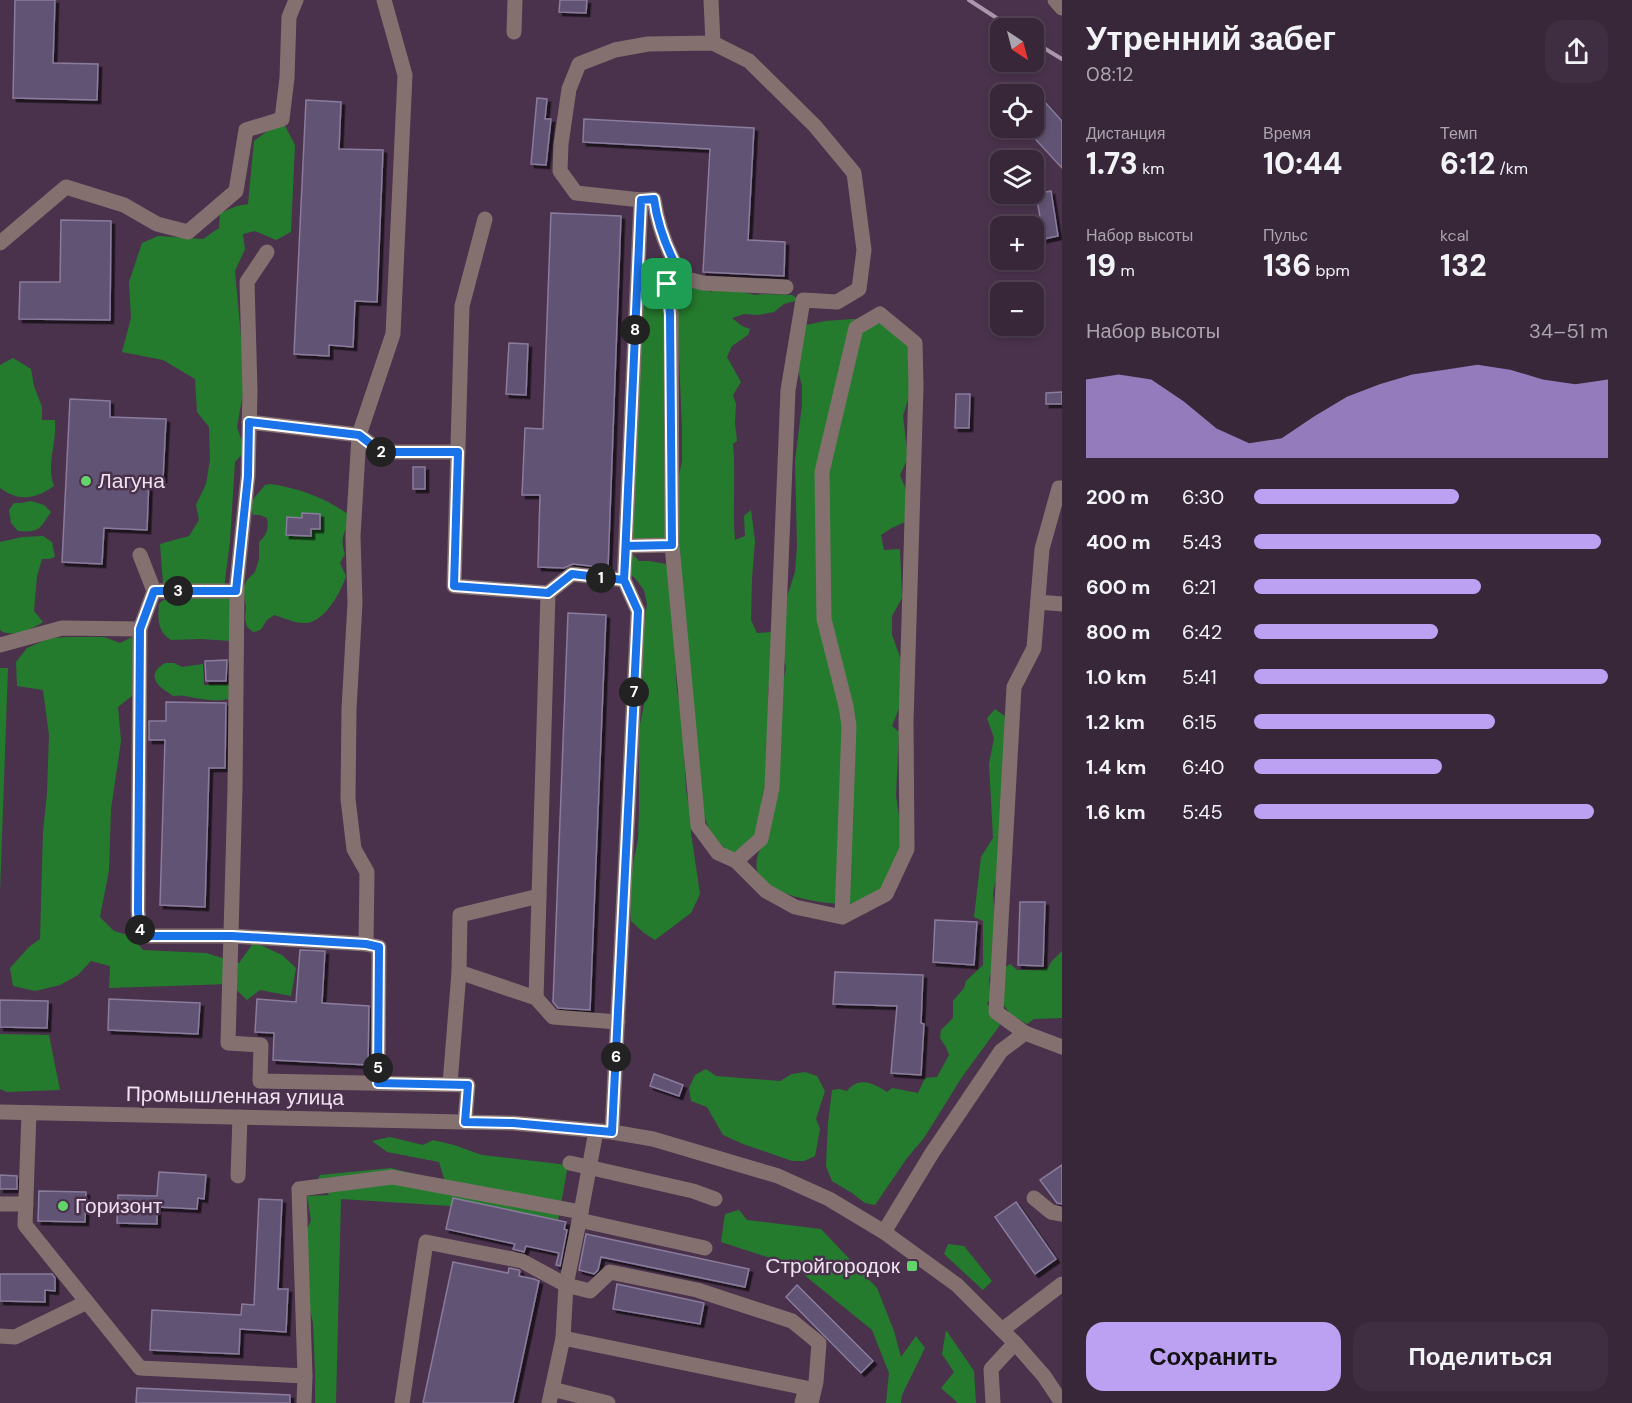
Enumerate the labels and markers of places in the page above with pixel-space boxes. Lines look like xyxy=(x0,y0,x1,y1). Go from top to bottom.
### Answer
pin xyxy=(641,258,692,309)
pin: 8 xyxy=(620,315,650,345)
pin: 2 xyxy=(366,437,396,467)
place label: Лагуна xyxy=(98,467,165,495)
marker: Лагуна xyxy=(79,474,93,488)
pin: 1 xyxy=(586,563,616,593)
pin: 3 xyxy=(163,576,193,606)
pin: 7 xyxy=(619,677,649,707)
pin: 4 xyxy=(125,915,155,945)
pin: 6 xyxy=(601,1042,631,1072)
pin: 5 xyxy=(363,1053,393,1083)
place label: Горизонт xyxy=(75,1192,163,1220)
marker: Горизонт xyxy=(56,1199,70,1213)
place label: Стройгородок xyxy=(765,1252,901,1280)
marker: Стройгородок xyxy=(905,1259,919,1273)

